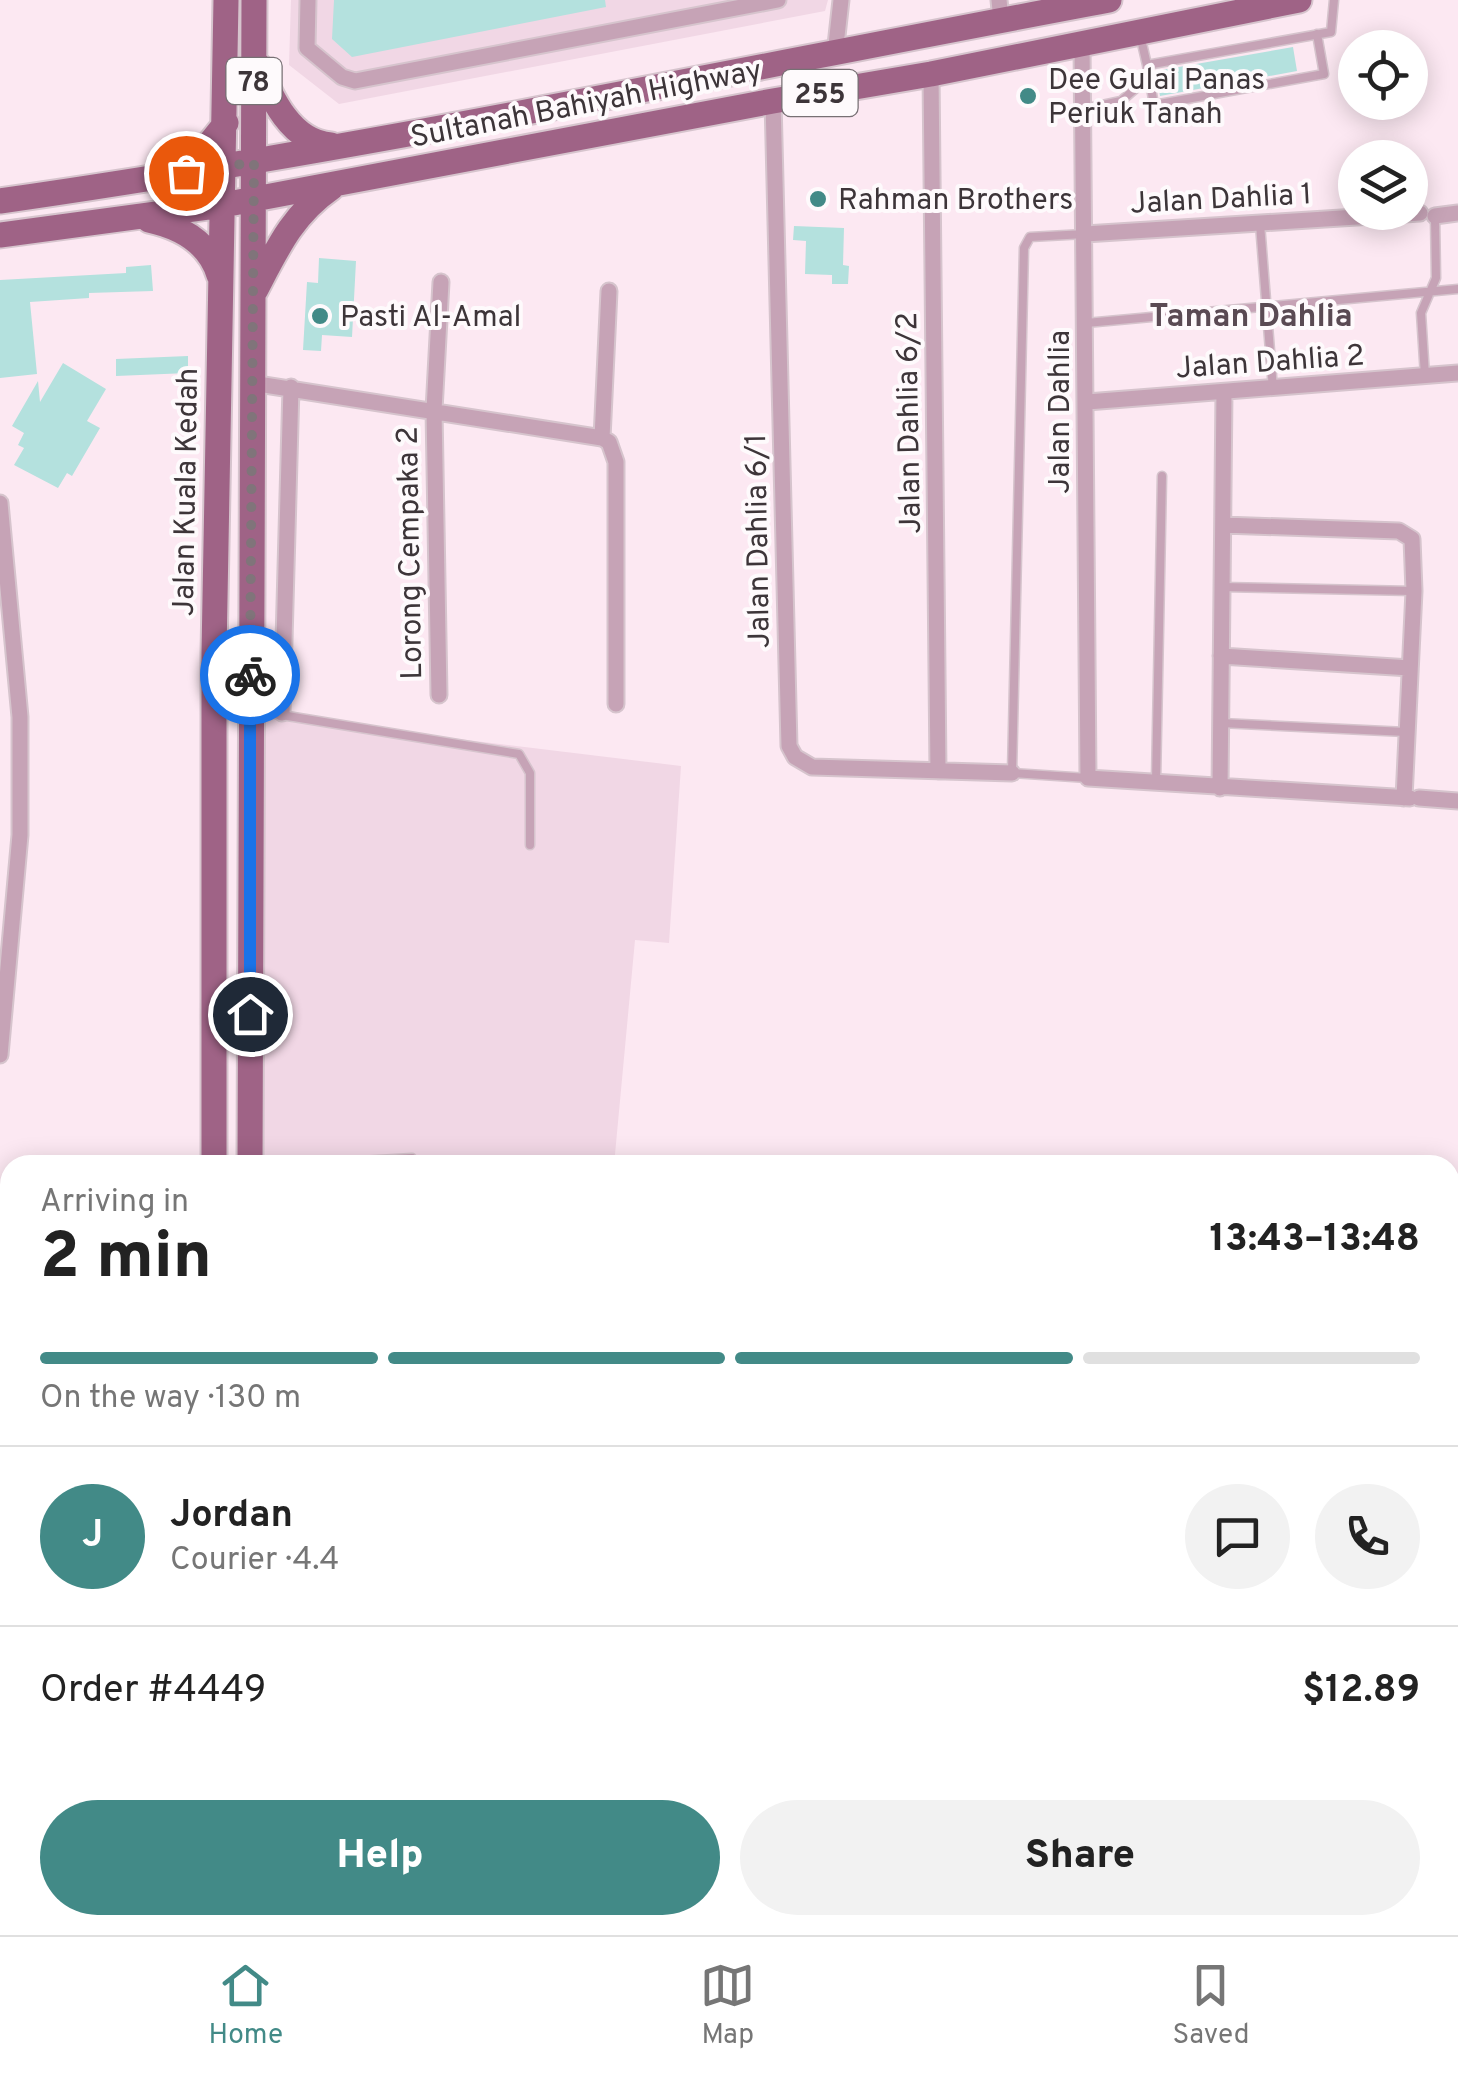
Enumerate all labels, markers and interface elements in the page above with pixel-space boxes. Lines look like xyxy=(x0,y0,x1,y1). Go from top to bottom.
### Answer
map controls xyxy=(1338,30,1428,230)
button: locate xyxy=(1338,30,1428,120)
street label: Sultanah Bahiyah Highway xyxy=(408,53,765,158)
road number: 78 xyxy=(226,58,282,104)
place label: Dee Gulai Panas Periuk Tanah xyxy=(1048,63,1265,134)
road number: 255 xyxy=(782,70,858,116)
marker: Dee Gulai Panas Periuk Tanah xyxy=(1017,85,1039,107)
pin xyxy=(144,131,229,216)
button: layers xyxy=(1338,140,1428,230)
icon: bag xyxy=(159,146,214,201)
street label: Jalan Dahlia 1 xyxy=(1129,177,1313,224)
place label: Rahman Brothers xyxy=(838,183,1073,220)
marker: Rahman Brothers xyxy=(807,188,829,210)
district label: Taman Dahlia xyxy=(1149,298,1353,338)
place label: Pasti Al-Amal xyxy=(340,300,521,337)
marker: Pasti Al-Amal xyxy=(309,305,331,327)
street label: Jalan Dahlia 6/2 xyxy=(890,312,931,534)
street label: Jalan Dahlia xyxy=(1043,330,1080,494)
street label: Jalan Dahlia 2 xyxy=(1174,338,1366,389)
street label: Jalan Kuala Kedah xyxy=(167,367,208,617)
street label: Lorong Cempaka 2 xyxy=(391,426,432,680)
street label: Jalan Dahlia 6/1 xyxy=(739,433,780,649)
courier xyxy=(200,625,300,725)
icon: bike xyxy=(223,648,278,703)
pin xyxy=(208,972,293,1057)
icon: home xyxy=(223,987,278,1042)
text: Arriving in xyxy=(40,1183,189,1223)
text: 13:43–13:48 xyxy=(1209,1216,1420,1265)
text: 2 min xyxy=(40,1219,212,1301)
text: On the way · 130 m xyxy=(40,1379,301,1419)
button: chat xyxy=(1185,1484,1290,1589)
button: phone xyxy=(1315,1484,1420,1589)
text: Jordan xyxy=(170,1492,293,1541)
text: J xyxy=(82,1512,103,1561)
text: Courier · 4.4 xyxy=(170,1541,339,1581)
text: Order #4449 xyxy=(40,1667,266,1716)
text: $12.89 xyxy=(1302,1667,1420,1716)
button: Help xyxy=(40,1800,720,1915)
button: Share xyxy=(740,1800,1420,1915)
tab: Home xyxy=(209,1958,283,2054)
tab: Map xyxy=(700,1958,755,2054)
tab: Saved xyxy=(1172,1958,1249,2054)

